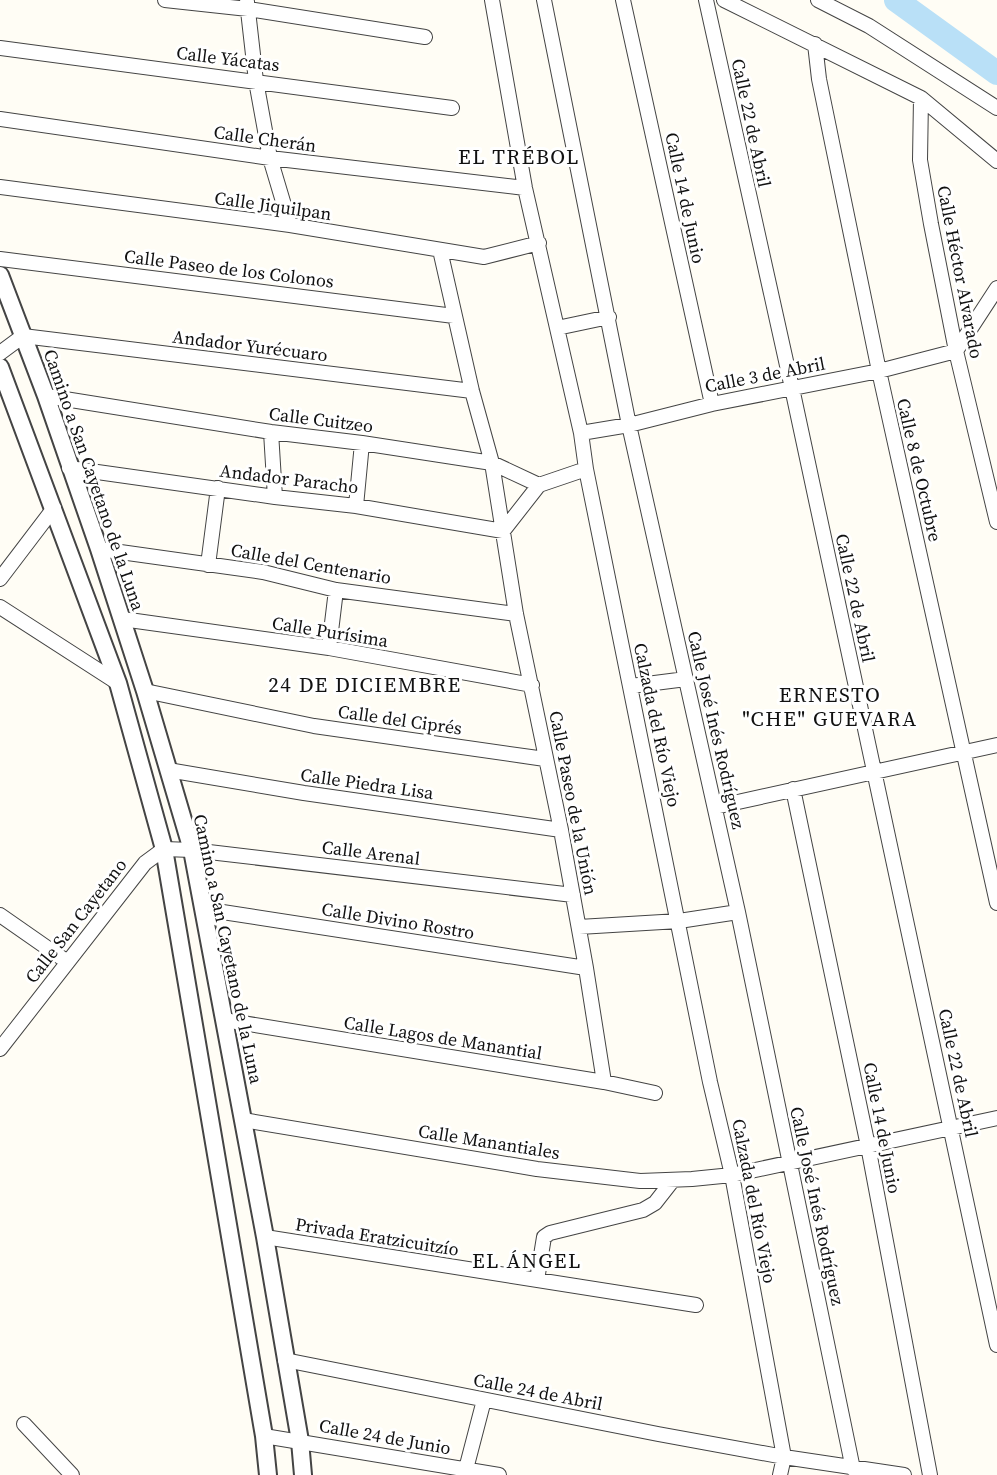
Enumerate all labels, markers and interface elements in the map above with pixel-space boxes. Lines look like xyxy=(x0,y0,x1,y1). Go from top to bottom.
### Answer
street label: Calle Yácatas xyxy=(175,40,281,77)
street label: Calle 22 de Abril xyxy=(726,56,777,190)
street label: Calle Cherán xyxy=(212,119,318,158)
street label: Calle 14 de Junio xyxy=(659,130,712,266)
district label: EL TRÉBOL xyxy=(458,142,580,171)
street label: Calle Héctor Alvarado xyxy=(931,183,990,361)
street label: Calle Jiquilpan xyxy=(213,185,333,226)
street label: Calle Paseo de los Colonos xyxy=(123,243,336,294)
street label: Andador Yurécuaro xyxy=(171,324,329,367)
street label: Camino a San Cayetano de la Luna xyxy=(38,346,151,615)
street label: Calle 3 de Abril xyxy=(703,351,827,398)
street label: Calle 8 de Octubre xyxy=(891,396,948,544)
street label: Calle Cuitzeo xyxy=(268,401,375,438)
street label: Andador Paracho xyxy=(218,458,360,499)
street label: Calle 22 de Abril xyxy=(830,531,881,665)
street label: Calle del Centenario xyxy=(229,537,393,590)
street label: Calle Purísima xyxy=(270,610,391,653)
street label: Calle José Inés Rodríguez xyxy=(682,628,751,831)
street label: Calzada del Río Viejo xyxy=(628,641,687,809)
district label: 24 DE DICIEMBRE xyxy=(268,670,462,699)
district label: ERNESTO "CHE" GUEVARA xyxy=(742,680,918,733)
street label: Calle del Ciprés xyxy=(337,698,464,741)
street label: Calle Paseo de la Unión xyxy=(543,709,604,897)
street label: Calle Piedra Lisa xyxy=(299,762,436,805)
street label: Camino a San Cayetano de la Luna xyxy=(188,812,269,1087)
street label: Calle Arenal xyxy=(321,834,422,871)
street label: Calle San Cayetano xyxy=(19,853,132,988)
street label: Calle Divino Rostro xyxy=(320,896,476,945)
street label: Calle 22 de Abril xyxy=(933,1006,984,1140)
street label: Calle Lagos de Manantial xyxy=(342,1009,544,1066)
street label: Calle 14 de Junio xyxy=(858,1060,907,1196)
street label: Calle José Inés Rodríguez xyxy=(784,1104,851,1308)
street label: Calzada del Río Viejo xyxy=(726,1117,783,1285)
street label: Calle Manantiales xyxy=(416,1118,562,1165)
street label: Privada Eratzicuitzío xyxy=(293,1211,461,1262)
district label: EL ÁNGEL xyxy=(472,1246,582,1275)
street label: Calle 24 de Abril xyxy=(471,1367,605,1416)
street label: Calle 24 de Junio xyxy=(317,1413,453,1460)

